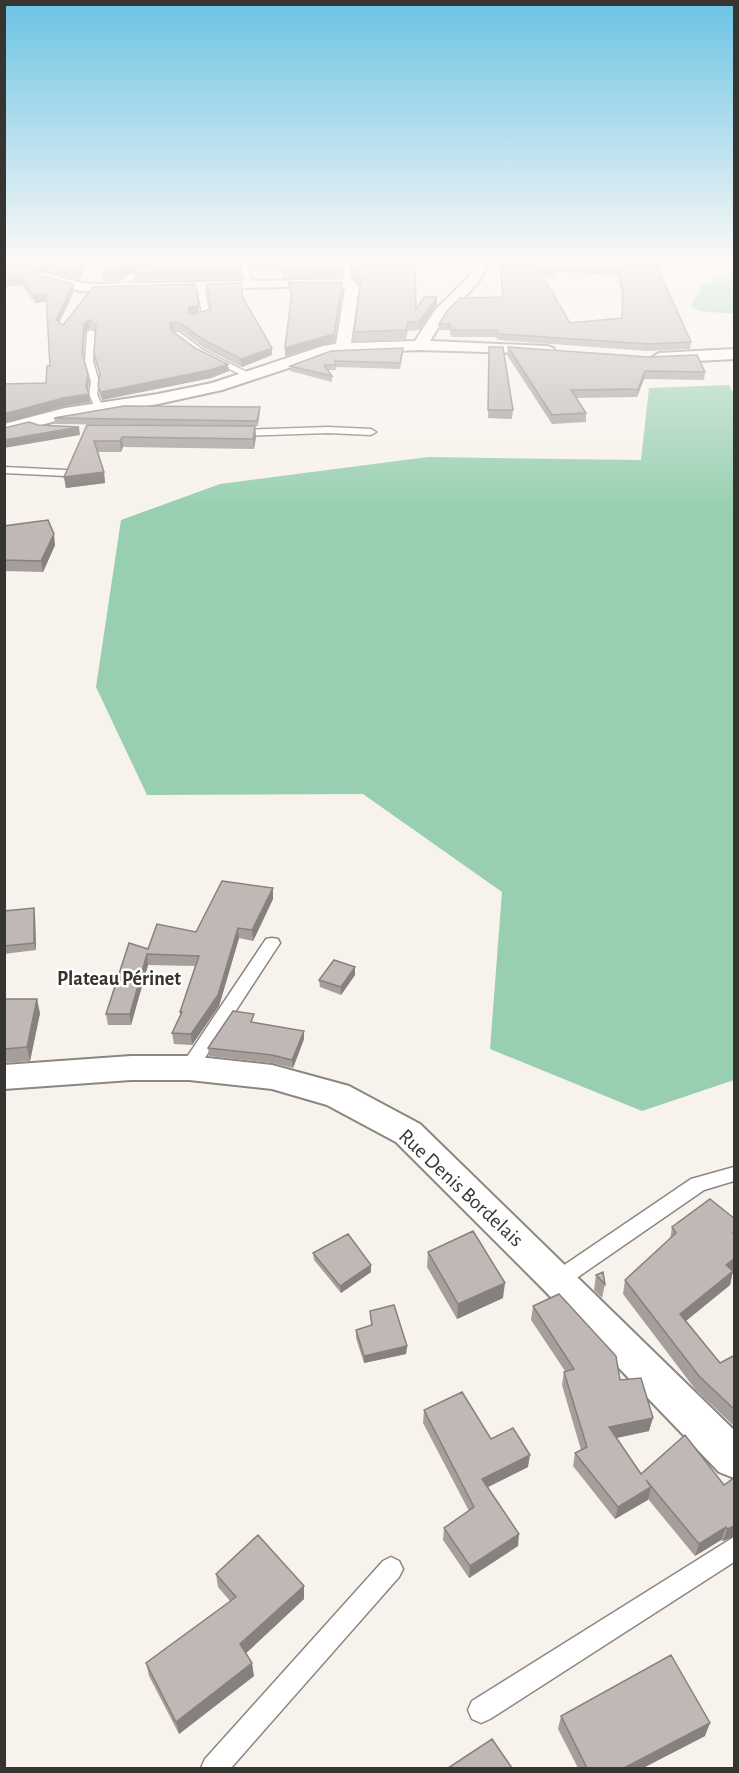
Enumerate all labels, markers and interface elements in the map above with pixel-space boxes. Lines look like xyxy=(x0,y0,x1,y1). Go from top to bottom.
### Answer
district label: Plateau Périnet xyxy=(57,969,181,989)
street label: Rue Denis Bordelais xyxy=(395,1125,527,1251)

